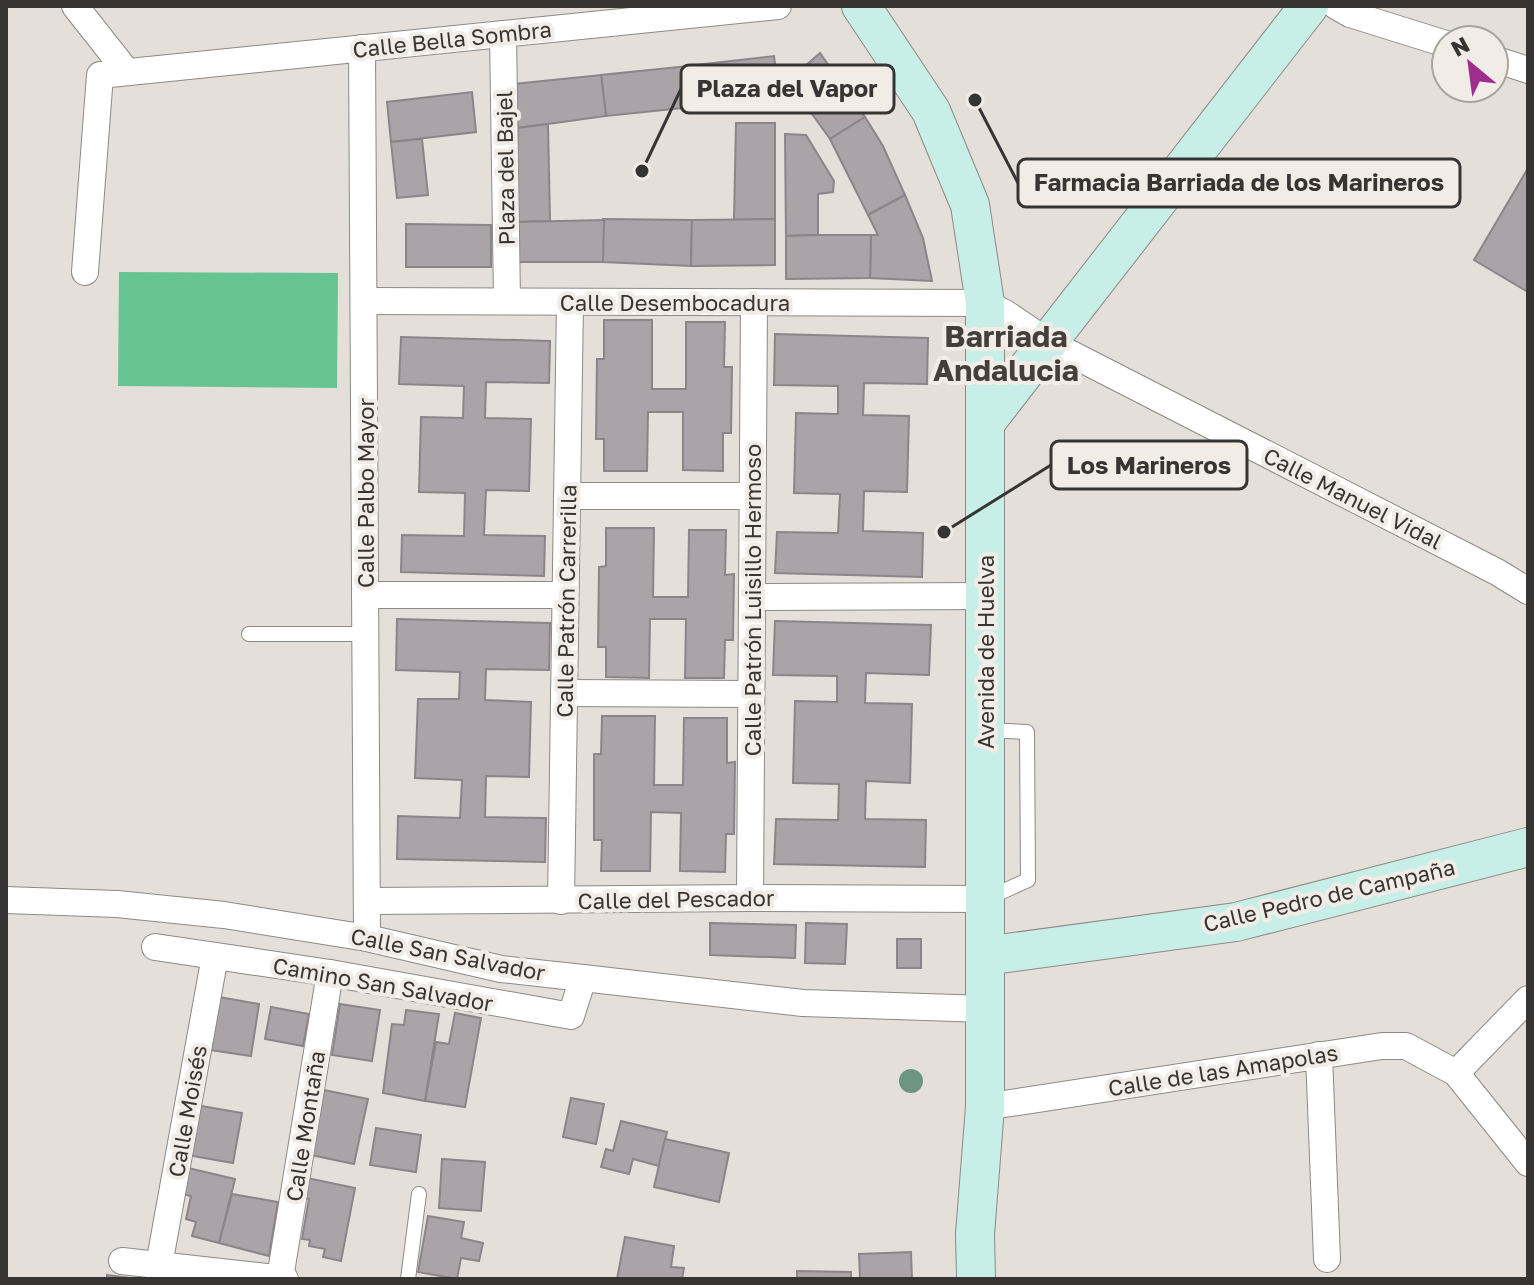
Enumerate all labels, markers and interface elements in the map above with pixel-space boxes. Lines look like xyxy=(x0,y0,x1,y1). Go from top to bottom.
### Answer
street label: Calle Bella Sombra xyxy=(351,15,553,63)
north arrow xyxy=(1430,24,1510,104)
text: N xyxy=(1446,30,1474,62)
callout: Plaza del Vapor xyxy=(681,65,894,113)
text: Plaza del Vapor xyxy=(696,73,878,102)
street label: Plaza del Bajel xyxy=(490,90,520,246)
callout: Farmacia Barriada de los Marineros xyxy=(1018,159,1460,207)
text: Farmacia Barriada de los Marineros xyxy=(1034,167,1444,196)
street label: Calle Desembocadura xyxy=(560,289,790,316)
district label: Barriada Andalucia xyxy=(933,318,1079,388)
street label: Calle Palbo Mayor xyxy=(352,398,379,588)
callout: Los Marineros xyxy=(1051,441,1247,489)
street label: Calle Manuel Vidal xyxy=(1259,441,1447,555)
street label: Calle Patrón Luisillo Hermoso xyxy=(739,444,766,756)
text: Los Marineros xyxy=(1067,450,1231,479)
street label: Calle Patrón Carrerilla xyxy=(550,484,582,718)
street label: Avenida de Huelva xyxy=(972,555,999,749)
street label: Calle Pedro de Campaña xyxy=(1200,853,1458,937)
street label: Calle del Pescador xyxy=(577,884,775,914)
street label: Calle San Salvador xyxy=(348,922,548,986)
street label: Camino San Salvador xyxy=(271,951,496,1017)
street label: Calle de las Amapolas xyxy=(1106,1038,1340,1102)
street label: Calle Moisés xyxy=(162,1043,212,1179)
street label: Calle Montaña xyxy=(280,1049,330,1203)

